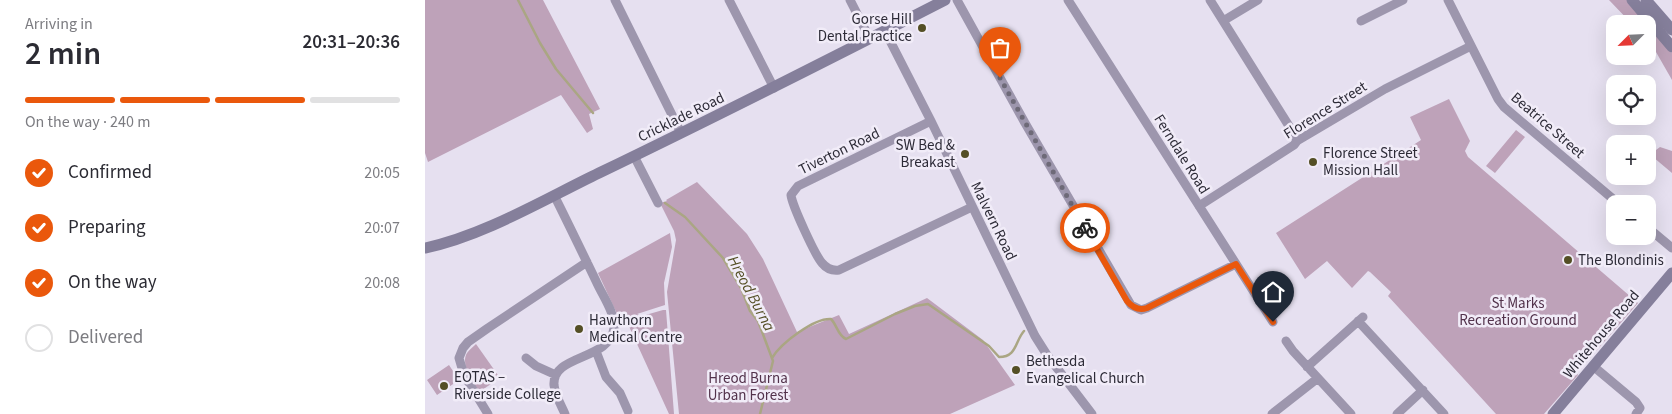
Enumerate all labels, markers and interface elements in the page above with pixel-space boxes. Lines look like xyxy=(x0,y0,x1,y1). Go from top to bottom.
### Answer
place label: Gorse Hill Dental Practice xyxy=(818,9,912,47)
text: Arriving in xyxy=(25,13,93,35)
north arrow xyxy=(1606,15,1656,65)
map controls xyxy=(1606,15,1656,245)
marker: Gorse Hill Dental Practice xyxy=(916,22,928,34)
pin xyxy=(979,27,1021,78)
text: 20:31–20:36 xyxy=(302,29,400,56)
text: 2 min xyxy=(25,31,101,77)
icon: bag xyxy=(986,34,1014,62)
button: locate xyxy=(1606,75,1656,125)
street label: Florence Street xyxy=(1280,76,1371,144)
street label: Cricklade Road xyxy=(634,87,728,148)
street label: Beatrice Street xyxy=(1506,87,1589,163)
street label: Ferndale Road xyxy=(1149,110,1214,198)
text: On the way · 240 m xyxy=(25,111,150,133)
street label: Tiverton Road xyxy=(795,123,883,180)
place label: SW Bed & Breakast xyxy=(895,135,955,173)
button: + xyxy=(1606,135,1656,185)
place label: Florence Street Mission Hall xyxy=(1323,143,1418,181)
marker: SW Bed & Breakast xyxy=(959,148,971,160)
marker: Florence Street Mission Hall xyxy=(1307,156,1319,168)
icon: check xyxy=(25,159,53,187)
text: Confirmed xyxy=(68,159,152,186)
text: 20:05 xyxy=(364,162,400,184)
street label: Malvern Road xyxy=(965,178,1022,264)
button: − xyxy=(1606,195,1656,245)
courier xyxy=(1060,203,1110,253)
icon: check xyxy=(25,214,53,242)
text: Preparing xyxy=(68,214,146,241)
icon: bike xyxy=(1071,214,1099,242)
text: 20:07 xyxy=(364,217,400,239)
place label: The Blondinis xyxy=(1578,250,1664,271)
water label: Hreod Burna xyxy=(722,252,780,336)
marker: The Blondinis xyxy=(1562,254,1574,266)
icon: check xyxy=(25,269,53,297)
text: On the way xyxy=(68,269,157,296)
pin xyxy=(1252,271,1294,322)
text: 20:08 xyxy=(364,272,400,294)
icon: home xyxy=(1259,278,1287,306)
street label: Whitehouse Road xyxy=(1558,286,1645,383)
park label: St Marks Recreation Ground xyxy=(1459,293,1577,331)
place label: Hawthorn Medical Centre xyxy=(589,310,682,348)
marker: Hawthorn Medical Centre xyxy=(573,323,585,335)
text: Delivered xyxy=(68,324,143,351)
place label: Bethesda Evangelical Church xyxy=(1026,351,1145,389)
marker: Bethesda Evangelical Church xyxy=(1010,364,1022,376)
place label: EOTAS – Riverside College xyxy=(454,367,561,405)
park label: Hreod Burna Urban Forest xyxy=(708,368,788,406)
marker: EOTAS – Riverside College xyxy=(438,380,450,392)

